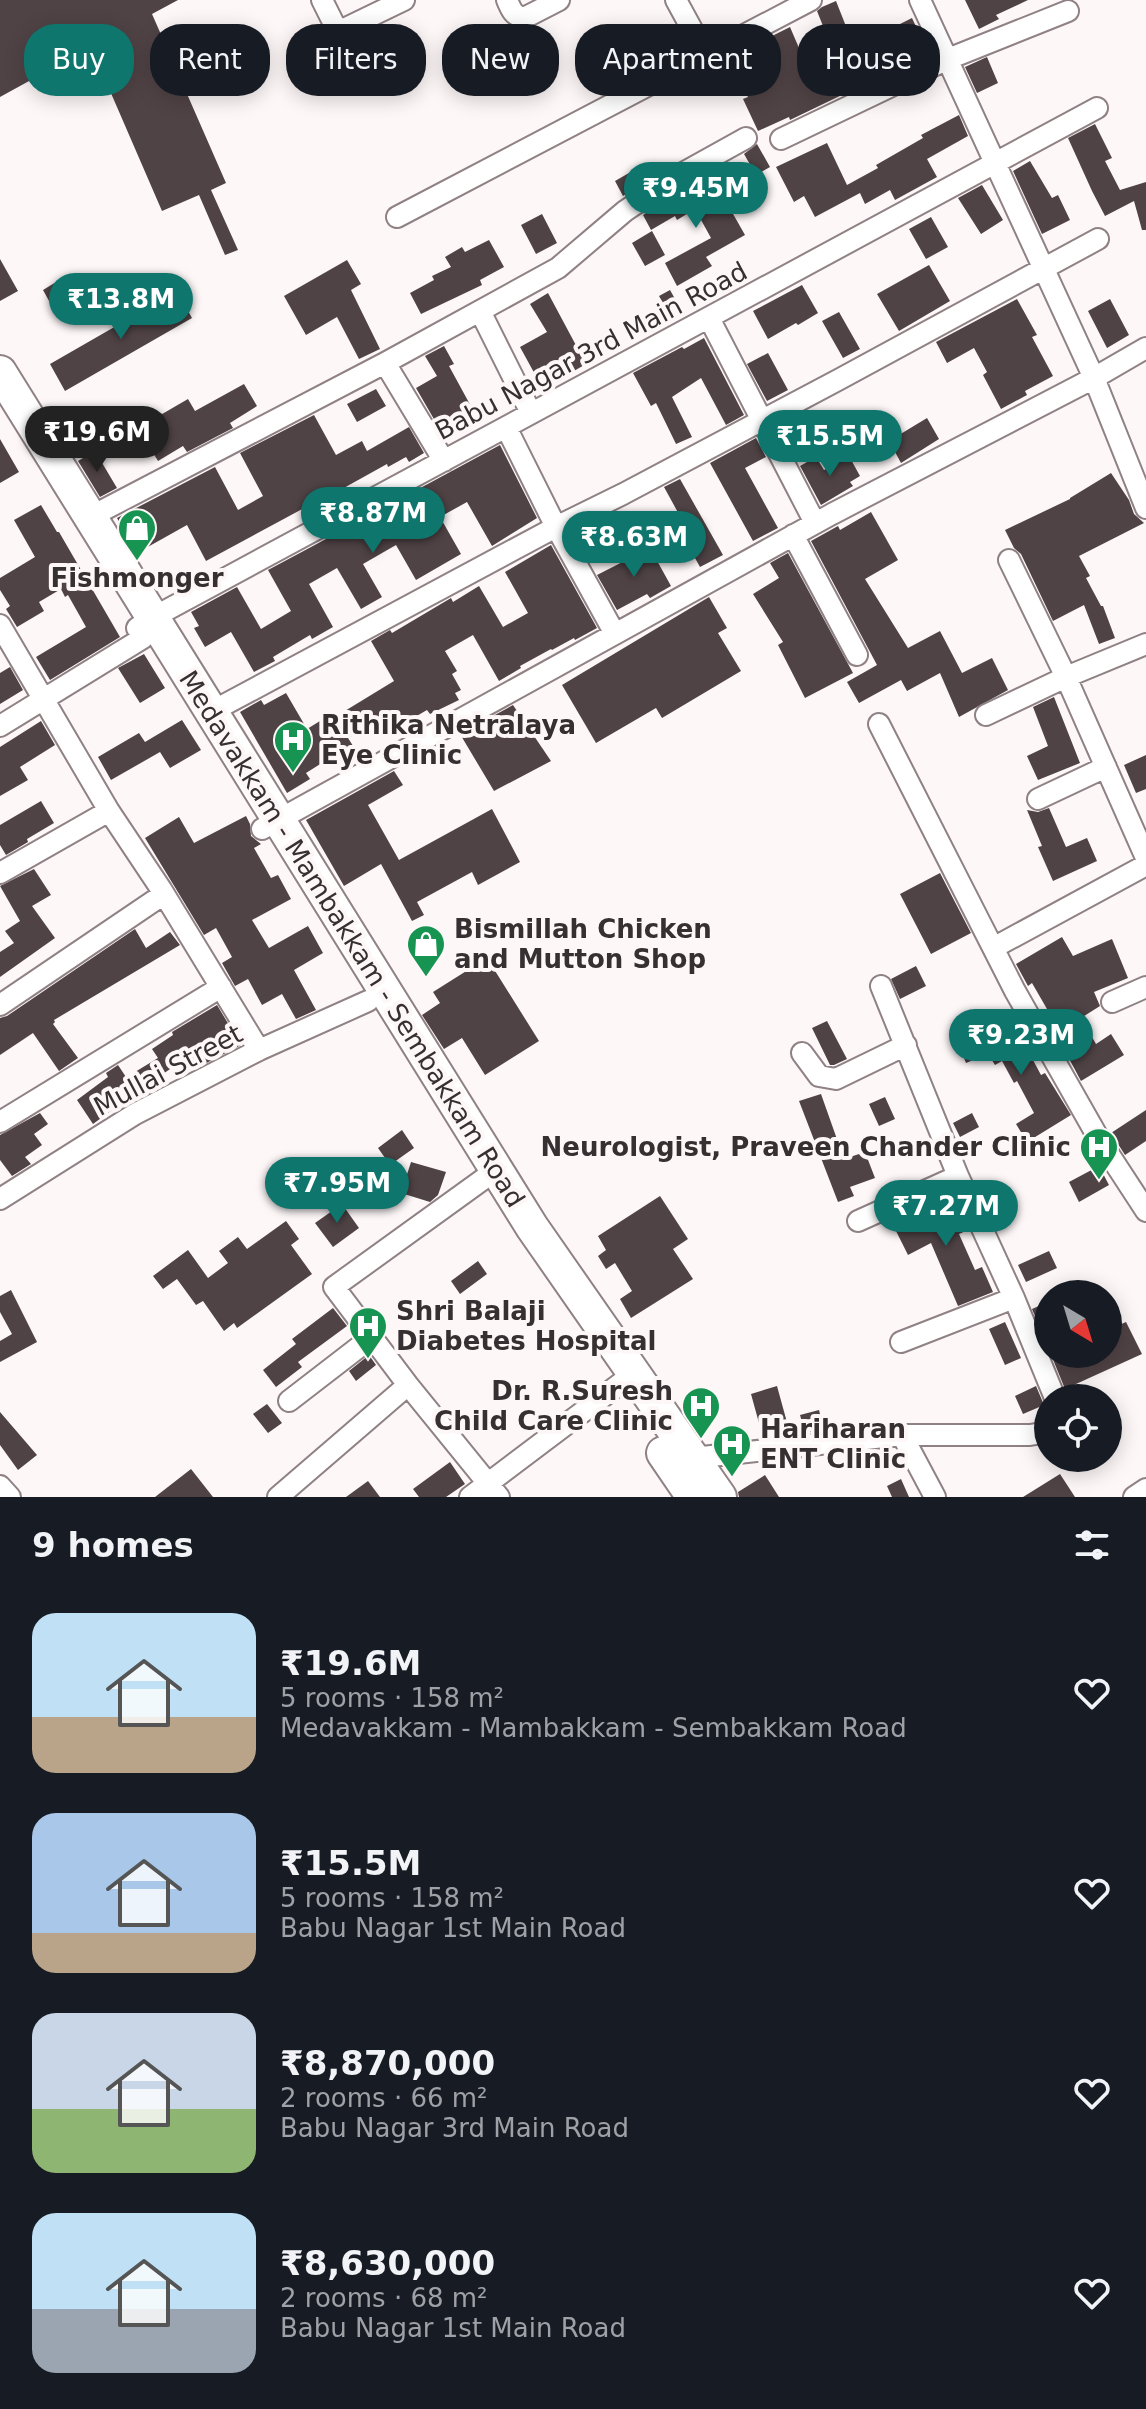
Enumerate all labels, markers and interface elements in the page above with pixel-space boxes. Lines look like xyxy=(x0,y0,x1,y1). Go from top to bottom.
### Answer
chip: Buy xyxy=(24,24,134,96)
chip: Rent xyxy=(150,24,270,96)
chip: Filters xyxy=(286,24,426,96)
chip: New xyxy=(442,24,559,96)
chip: Apartment xyxy=(575,24,781,96)
chip: House xyxy=(797,24,940,96)
pin: ₹9.45M xyxy=(631,162,761,230)
text: ₹9.45M xyxy=(642,173,750,203)
street label: Babu Nagar 3rd Main Road xyxy=(430,256,752,446)
pin: ₹13.8M xyxy=(56,273,186,341)
text: ₹13.8M xyxy=(67,284,175,314)
pin: ₹19.6M xyxy=(32,406,162,474)
pin: ₹15.5M xyxy=(765,410,895,478)
text: ₹19.6M xyxy=(43,417,151,447)
text: ₹15.5M xyxy=(776,421,884,451)
pin: ₹8.87M xyxy=(308,487,438,555)
text: ₹8.87M xyxy=(319,498,427,528)
shop icon: Fishmonger xyxy=(116,507,158,562)
pin: ₹8.63M xyxy=(569,511,699,579)
text: ₹8.63M xyxy=(580,522,688,552)
place label: Fishmonger xyxy=(50,563,224,593)
street label: Medavakkam - Mambakkam - Sembakkam Road xyxy=(173,665,531,1213)
place label: Rithika Netralaya Eye Clinic xyxy=(321,710,576,770)
hospital icon: Rithika Netralaya Eye Clinic xyxy=(272,719,314,774)
place label: Bismillah Chicken and Mutton Shop xyxy=(454,914,712,974)
shop icon: Bismillah Chicken and Mutton Shop xyxy=(405,923,447,978)
pin: ₹9.23M xyxy=(956,1009,1086,1077)
street label: Mullai Street xyxy=(89,1018,247,1122)
text: ₹9.23M xyxy=(967,1020,1075,1050)
hospital icon: Neurologist, Praveen Chander Clinic xyxy=(1078,1126,1120,1181)
place label: Neurologist, Praveen Chander Clinic xyxy=(541,1132,1071,1162)
pin: ₹7.95M xyxy=(272,1157,402,1225)
text: ₹7.95M xyxy=(283,1168,391,1198)
pin: ₹7.27M xyxy=(881,1180,1011,1248)
text: ₹7.27M xyxy=(892,1191,1000,1221)
north arrow xyxy=(1034,1280,1122,1368)
map controls xyxy=(1034,1280,1122,1472)
place label: Shri Balaji Diabetes Hospital xyxy=(396,1296,656,1356)
hospital icon: Shri Balaji Diabetes Hospital xyxy=(347,1305,389,1360)
place label: Dr. R.Suresh Child Care Clinic xyxy=(434,1376,673,1436)
button: locate xyxy=(1034,1384,1122,1472)
hospital icon: Dr. R.Suresh Child Care Clinic xyxy=(680,1385,722,1440)
place label: Hariharan ENT Clinic xyxy=(760,1414,906,1474)
hospital icon: Hariharan ENT Clinic xyxy=(711,1423,753,1478)
icon: filters xyxy=(1070,1523,1114,1567)
text: 9 homes xyxy=(32,1525,194,1565)
text: ₹19.6M xyxy=(280,1643,421,1683)
icon: home xyxy=(96,1645,192,1741)
icon: heart xyxy=(1070,1671,1114,1715)
text: 5 rooms · 158 m² xyxy=(280,1683,504,1713)
text: Medavakkam - Mambakkam - Sembakkam Road xyxy=(280,1713,907,1743)
text: ₹15.5M xyxy=(280,1843,421,1883)
icon: home xyxy=(96,1845,192,1941)
icon: heart xyxy=(1070,1871,1114,1915)
text: 5 rooms · 158 m² xyxy=(280,1883,504,1913)
text: Babu Nagar 1st Main Road xyxy=(280,1913,626,1943)
text: ₹8,870,000 xyxy=(280,2043,495,2083)
icon: home xyxy=(96,2045,192,2141)
icon: heart xyxy=(1070,2071,1114,2115)
text: 2 rooms · 66 m² xyxy=(280,2083,488,2113)
text: Babu Nagar 3rd Main Road xyxy=(280,2113,629,2143)
text: ₹8,630,000 xyxy=(280,2243,495,2283)
icon: home xyxy=(96,2245,192,2341)
icon: heart xyxy=(1070,2271,1114,2315)
text: 2 rooms · 68 m² xyxy=(280,2283,488,2313)
text: Babu Nagar 1st Main Road xyxy=(280,2313,626,2343)

